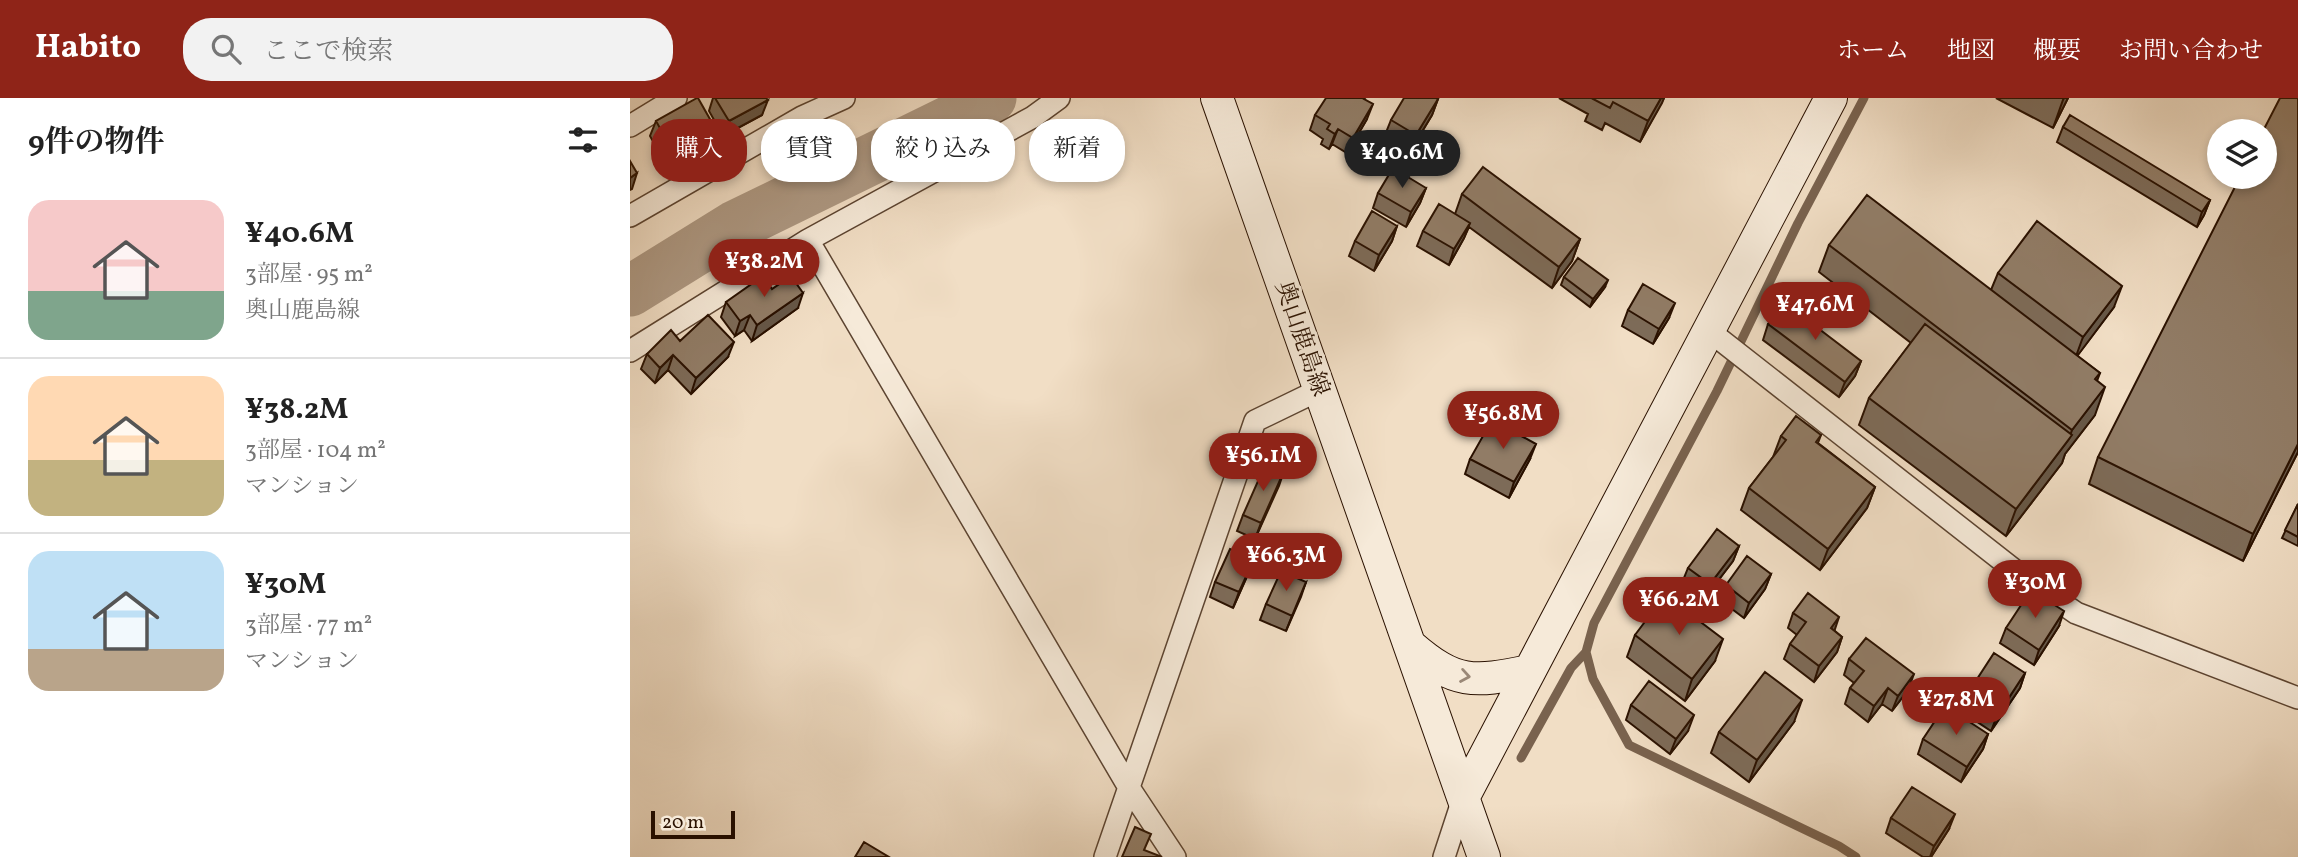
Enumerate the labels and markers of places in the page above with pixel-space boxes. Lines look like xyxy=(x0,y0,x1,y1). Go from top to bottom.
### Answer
pin: ¥40.6M xyxy=(1345,130,1459,190)
pin: ¥38.2M xyxy=(707,240,821,299)
pin: ¥47.6M xyxy=(1758,282,1872,342)
pin: ¥56.8M xyxy=(1446,392,1560,451)
pin: ¥56.1M xyxy=(1206,434,1320,493)
pin: ¥66.3M xyxy=(1229,533,1343,593)
pin: ¥30M xyxy=(1994,560,2076,620)
pin: ¥66.2M xyxy=(1622,578,1736,637)
pin: ¥27.8M xyxy=(1899,678,2013,737)

